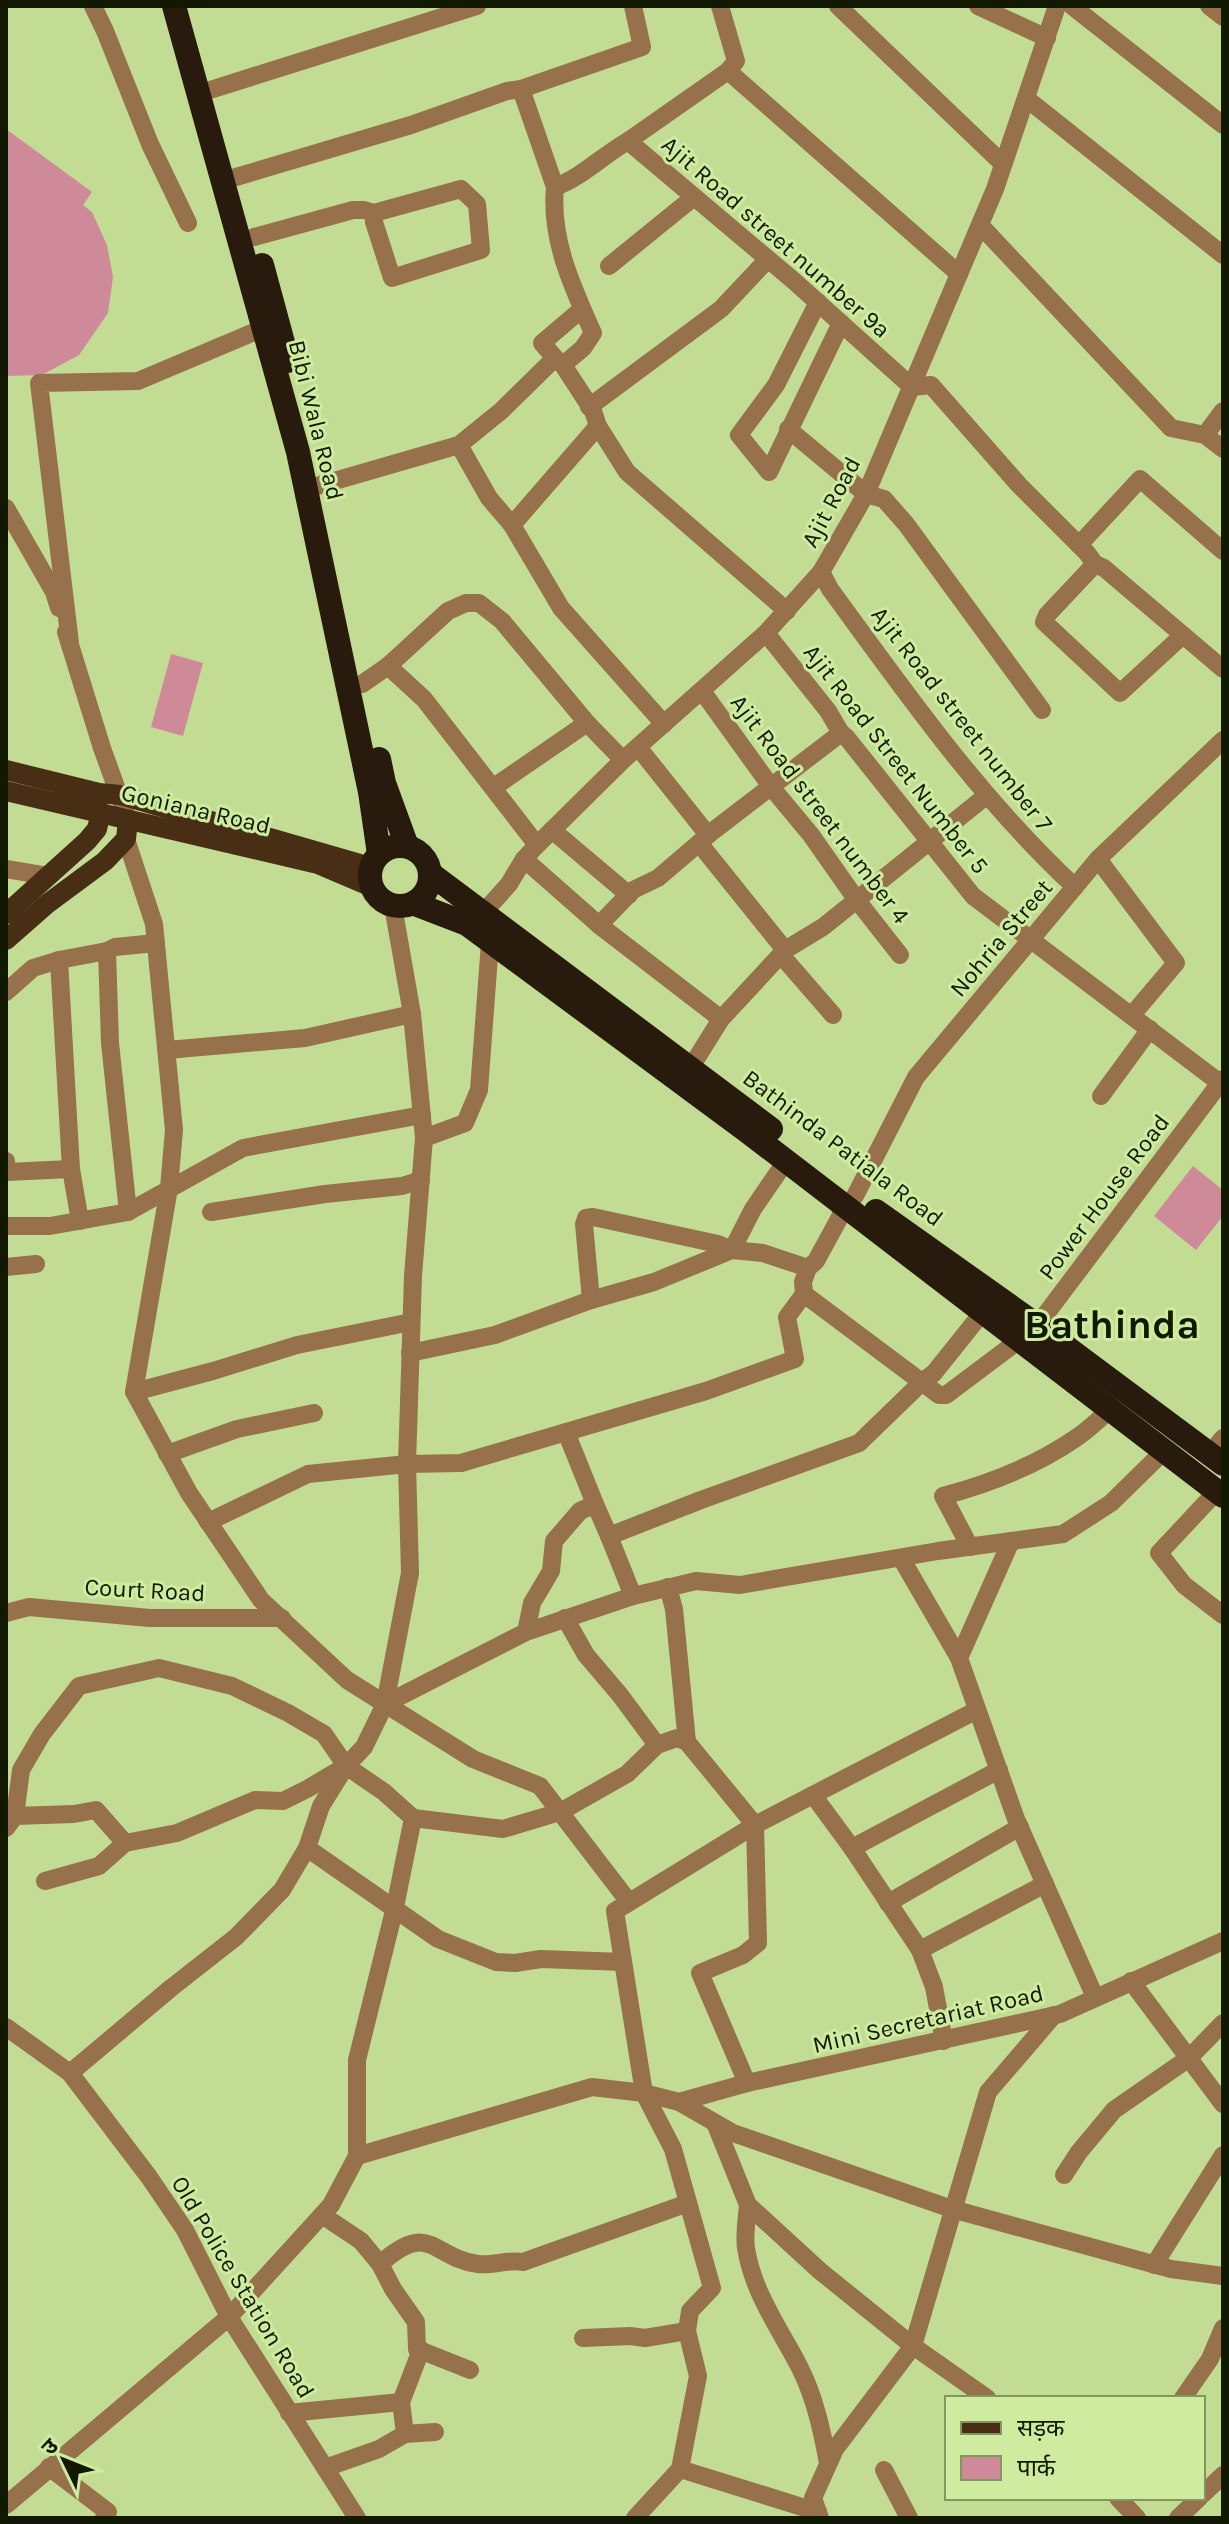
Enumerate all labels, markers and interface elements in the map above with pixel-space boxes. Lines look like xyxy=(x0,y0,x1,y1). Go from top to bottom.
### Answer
street label: Ajit Road street number 9a xyxy=(656,130,896,344)
street label: Bibi Wala Road xyxy=(283,337,349,503)
street label: Ajit Road xyxy=(796,452,866,552)
street label: Ajit Road street number 7 xyxy=(866,601,1058,837)
street label: Ajit Road Street Number 5 xyxy=(798,639,994,879)
street label: Ajit Road street number 4 xyxy=(725,689,915,929)
street label: Goniana Road xyxy=(119,778,273,840)
street label: Nohria Street xyxy=(944,874,1058,1002)
street label: Bathinda Patiala Road xyxy=(737,1064,949,1232)
street label: Power House Road xyxy=(1033,1109,1175,1285)
district label: Bathinda xyxy=(1024,1301,1200,1348)
street label: Court Road xyxy=(84,1573,206,1607)
street label: Mini Secretariat Road xyxy=(810,1979,1046,2059)
street label: Old Police Station Road xyxy=(166,2171,320,2403)
legend xyxy=(945,2396,1205,2500)
text: सड़क xyxy=(1017,2414,1065,2442)
north arrow xyxy=(24,2420,104,2500)
text: उ xyxy=(36,2433,65,2461)
text: पार्क xyxy=(1017,2454,1056,2482)

